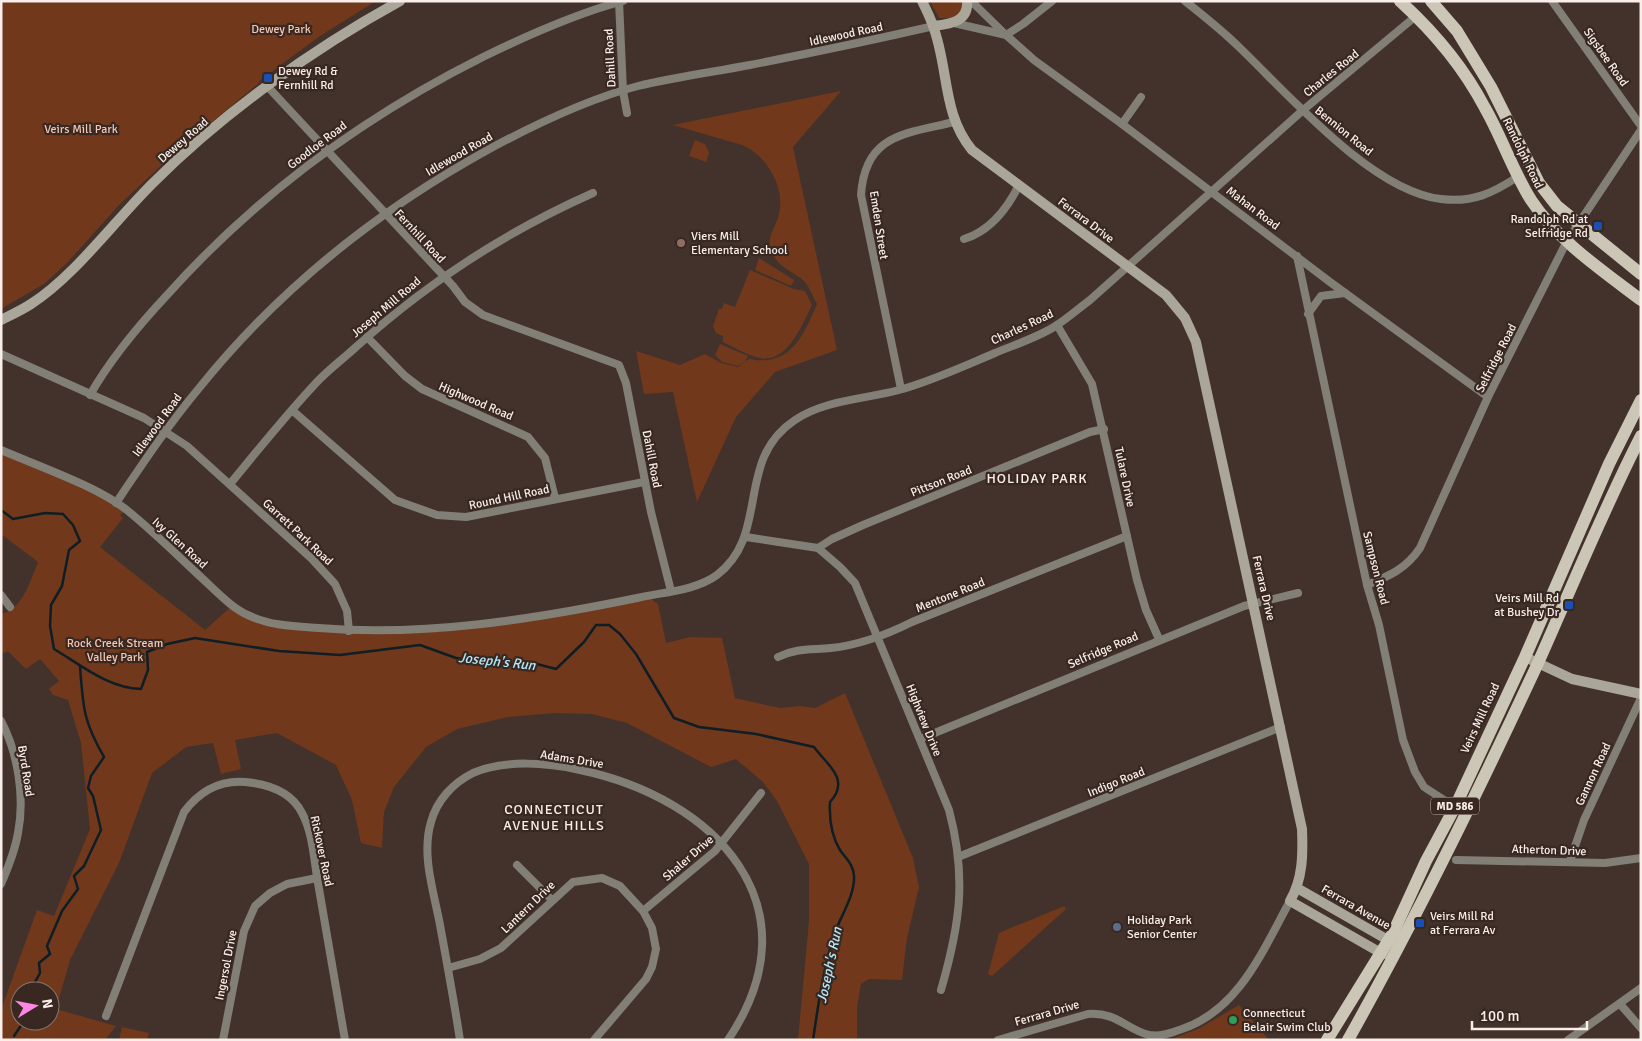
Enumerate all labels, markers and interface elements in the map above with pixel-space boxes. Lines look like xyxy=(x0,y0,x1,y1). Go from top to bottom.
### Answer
street label: Idlewood Road xyxy=(808,19,884,50)
park label: Dewey Park xyxy=(251,22,311,37)
street label: Sigsbee Road xyxy=(1580,25,1631,90)
street label: Dahill Road xyxy=(601,28,620,88)
street label: Charles Road xyxy=(1300,46,1362,100)
place label: Dewey Rd & Fernhill Rd xyxy=(278,64,338,93)
marker: Dewey Rd & Fernhill Rd xyxy=(262,72,274,84)
street label: Bennion Road xyxy=(1311,103,1376,159)
street label: Dewey Road xyxy=(155,114,212,166)
street label: Randolph Road xyxy=(1499,115,1546,191)
street label: Goodloe Road xyxy=(285,118,350,173)
park label: Veirs Mill Park xyxy=(44,122,118,137)
street label: Idlewood Road xyxy=(423,129,495,180)
street label: Mahan Road xyxy=(1223,183,1282,233)
street label: Emden Street xyxy=(866,190,891,260)
street label: Ferrara Drive xyxy=(1055,194,1117,246)
street label: Fernhill Road xyxy=(391,206,448,266)
place label: Randolph Rd at Selfridge Rd xyxy=(1510,212,1588,241)
marker: Randolph Rd at Selfridge Rd xyxy=(1592,220,1604,232)
place label: Viers Mill Elementary School xyxy=(691,229,788,258)
marker: Viers Mill Elementary School xyxy=(675,237,687,249)
street label: Joseph Mill Road xyxy=(348,274,424,341)
street label: Charles Road xyxy=(989,306,1056,348)
street label: Selfridge Road xyxy=(1473,321,1520,395)
street label: Highwood Road xyxy=(436,379,515,424)
street label: Idlewood Road xyxy=(129,391,185,460)
street label: Dahill Road xyxy=(639,429,664,489)
street label: Tulare Drive xyxy=(1111,446,1138,508)
street label: Pittson Road xyxy=(908,462,974,501)
district label: HOLIDAY PARK xyxy=(986,470,1088,487)
street label: Round Hill Road xyxy=(467,482,551,513)
street label: Garrett Park Road xyxy=(259,496,336,569)
street label: Ivy Glen Road xyxy=(149,515,210,572)
street label: Sampson Road xyxy=(1359,530,1392,606)
street label: Ferrara Drive xyxy=(1249,554,1278,622)
street label: Mentone Road xyxy=(913,575,987,616)
place label: Veirs Mill Rd at Bushey Dr xyxy=(1494,591,1560,620)
marker: Veirs Mill Rd at Bushey Dr xyxy=(1563,599,1575,611)
street label: Selfridge Road xyxy=(1066,629,1141,672)
park label: Rock Creek Stream Valley Park xyxy=(67,636,163,665)
water label: Joseph's Run xyxy=(458,649,537,674)
street label: Veirs Mill Road xyxy=(1458,681,1503,756)
street label: Highview Drive xyxy=(902,682,945,759)
street label: Gannon Road xyxy=(1572,740,1615,808)
street label: Byrd Road xyxy=(14,744,37,798)
street label: Adams Drive xyxy=(539,747,605,772)
street label: Indigo Road xyxy=(1085,764,1147,801)
road number: MD 586 xyxy=(1431,798,1479,814)
district label: CONNECTICUT AVENUE HILLS xyxy=(503,801,605,834)
street label: Rickover Road xyxy=(307,814,336,888)
street label: Shaler Drive xyxy=(660,832,717,885)
street label: Atherton Drive xyxy=(1511,842,1587,859)
street label: Lantern Drive xyxy=(498,878,558,937)
street label: Ferrara Avenue xyxy=(1319,882,1393,933)
place label: Veirs Mill Rd at Ferrara Av xyxy=(1430,909,1496,938)
place label: Holiday Park Senior Center xyxy=(1127,913,1198,942)
marker: Veirs Mill Rd at Ferrara Av xyxy=(1414,917,1426,929)
marker: Holiday Park Senior Center xyxy=(1111,921,1123,933)
water label: Joseph's Run xyxy=(813,925,846,1005)
street label: Ingersol Drive xyxy=(212,929,241,1002)
north arrow xyxy=(10,981,60,1031)
street label: Ferrara Drive xyxy=(1013,997,1081,1030)
text: N xyxy=(38,998,57,1010)
scale bar xyxy=(1472,998,1587,1030)
place label: Connecticut Belair Swim Club xyxy=(1243,1006,1331,1035)
text: 100 m xyxy=(1480,1007,1520,1025)
marker: Connecticut Belair Swim Club xyxy=(1227,1014,1239,1026)

